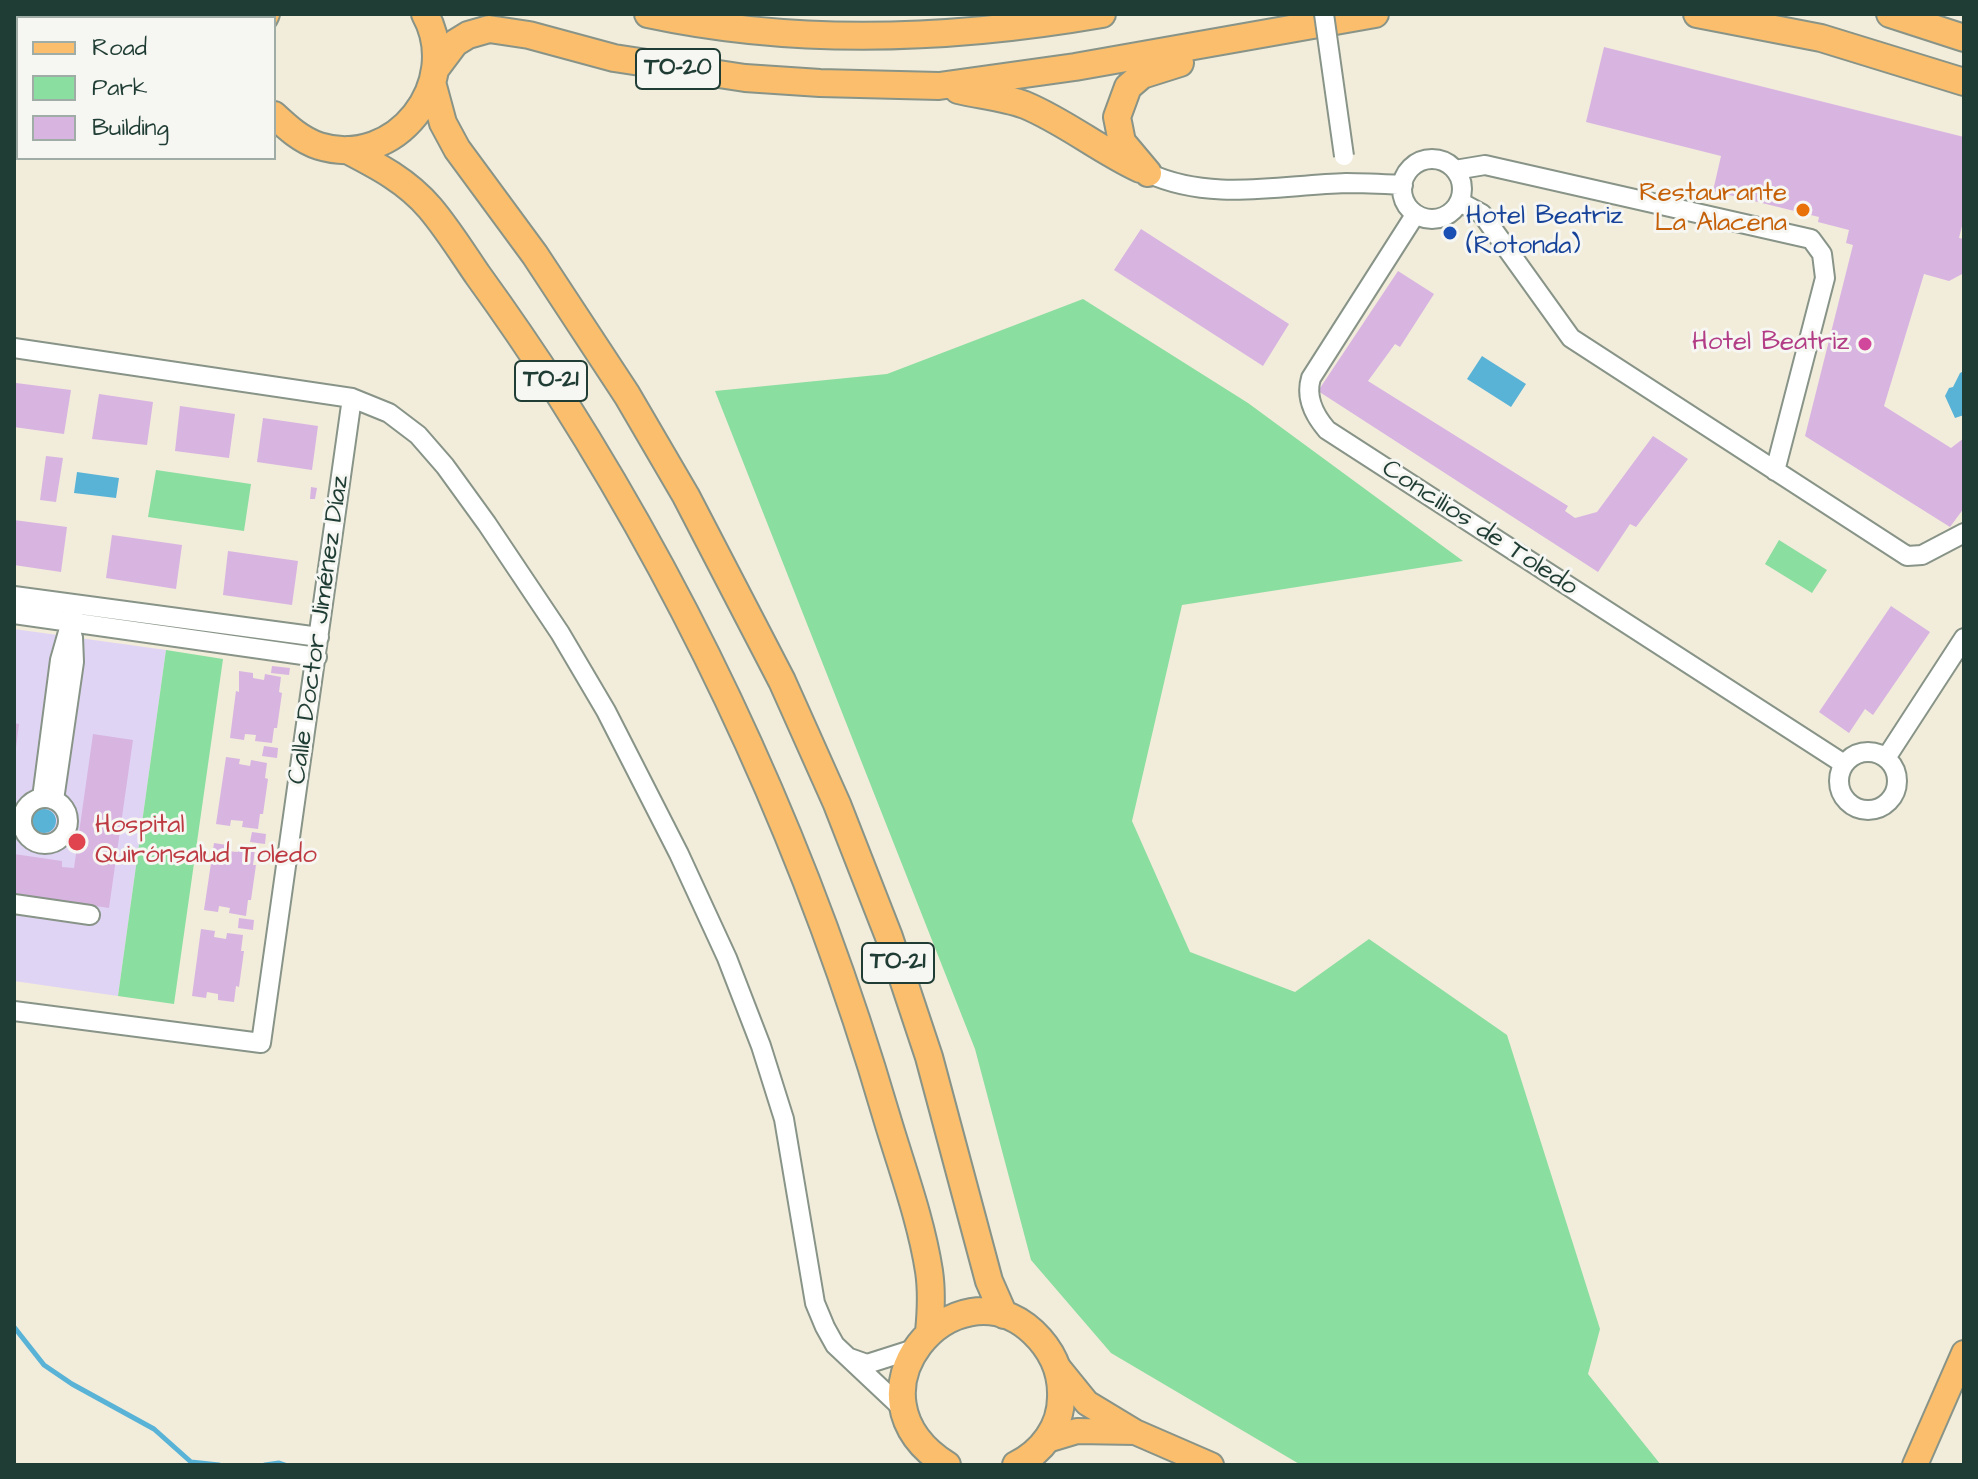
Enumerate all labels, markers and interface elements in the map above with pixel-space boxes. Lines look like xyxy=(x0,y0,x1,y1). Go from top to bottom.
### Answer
legend xyxy=(16,16,276,160)
text: Road xyxy=(92,31,147,65)
road number: TO-20 xyxy=(636,49,720,89)
text: Park xyxy=(92,71,148,105)
text: Building xyxy=(92,111,169,145)
place label: Restaurante La Alacena xyxy=(1639,179,1787,240)
marker: Restaurante La Alacena xyxy=(1794,201,1812,219)
place label: Hotel Beatriz (Rotonda) xyxy=(1466,202,1623,264)
marker: Hotel Beatriz (Rotonda) xyxy=(1441,224,1459,242)
place label: Hotel Beatriz xyxy=(1692,328,1849,360)
marker: Hotel Beatriz xyxy=(1856,335,1874,353)
road number: TO-21 xyxy=(515,361,587,401)
street label: Concilios de Toledo xyxy=(1375,454,1583,604)
street label: Calle Doctor Jiménez Díaz xyxy=(283,474,357,786)
place label: Hospital Quirónsalud Toledo xyxy=(95,811,317,872)
marker: Hospital Quirónsalud Toledo xyxy=(66,831,88,853)
road number: TO-21 xyxy=(862,943,934,983)

